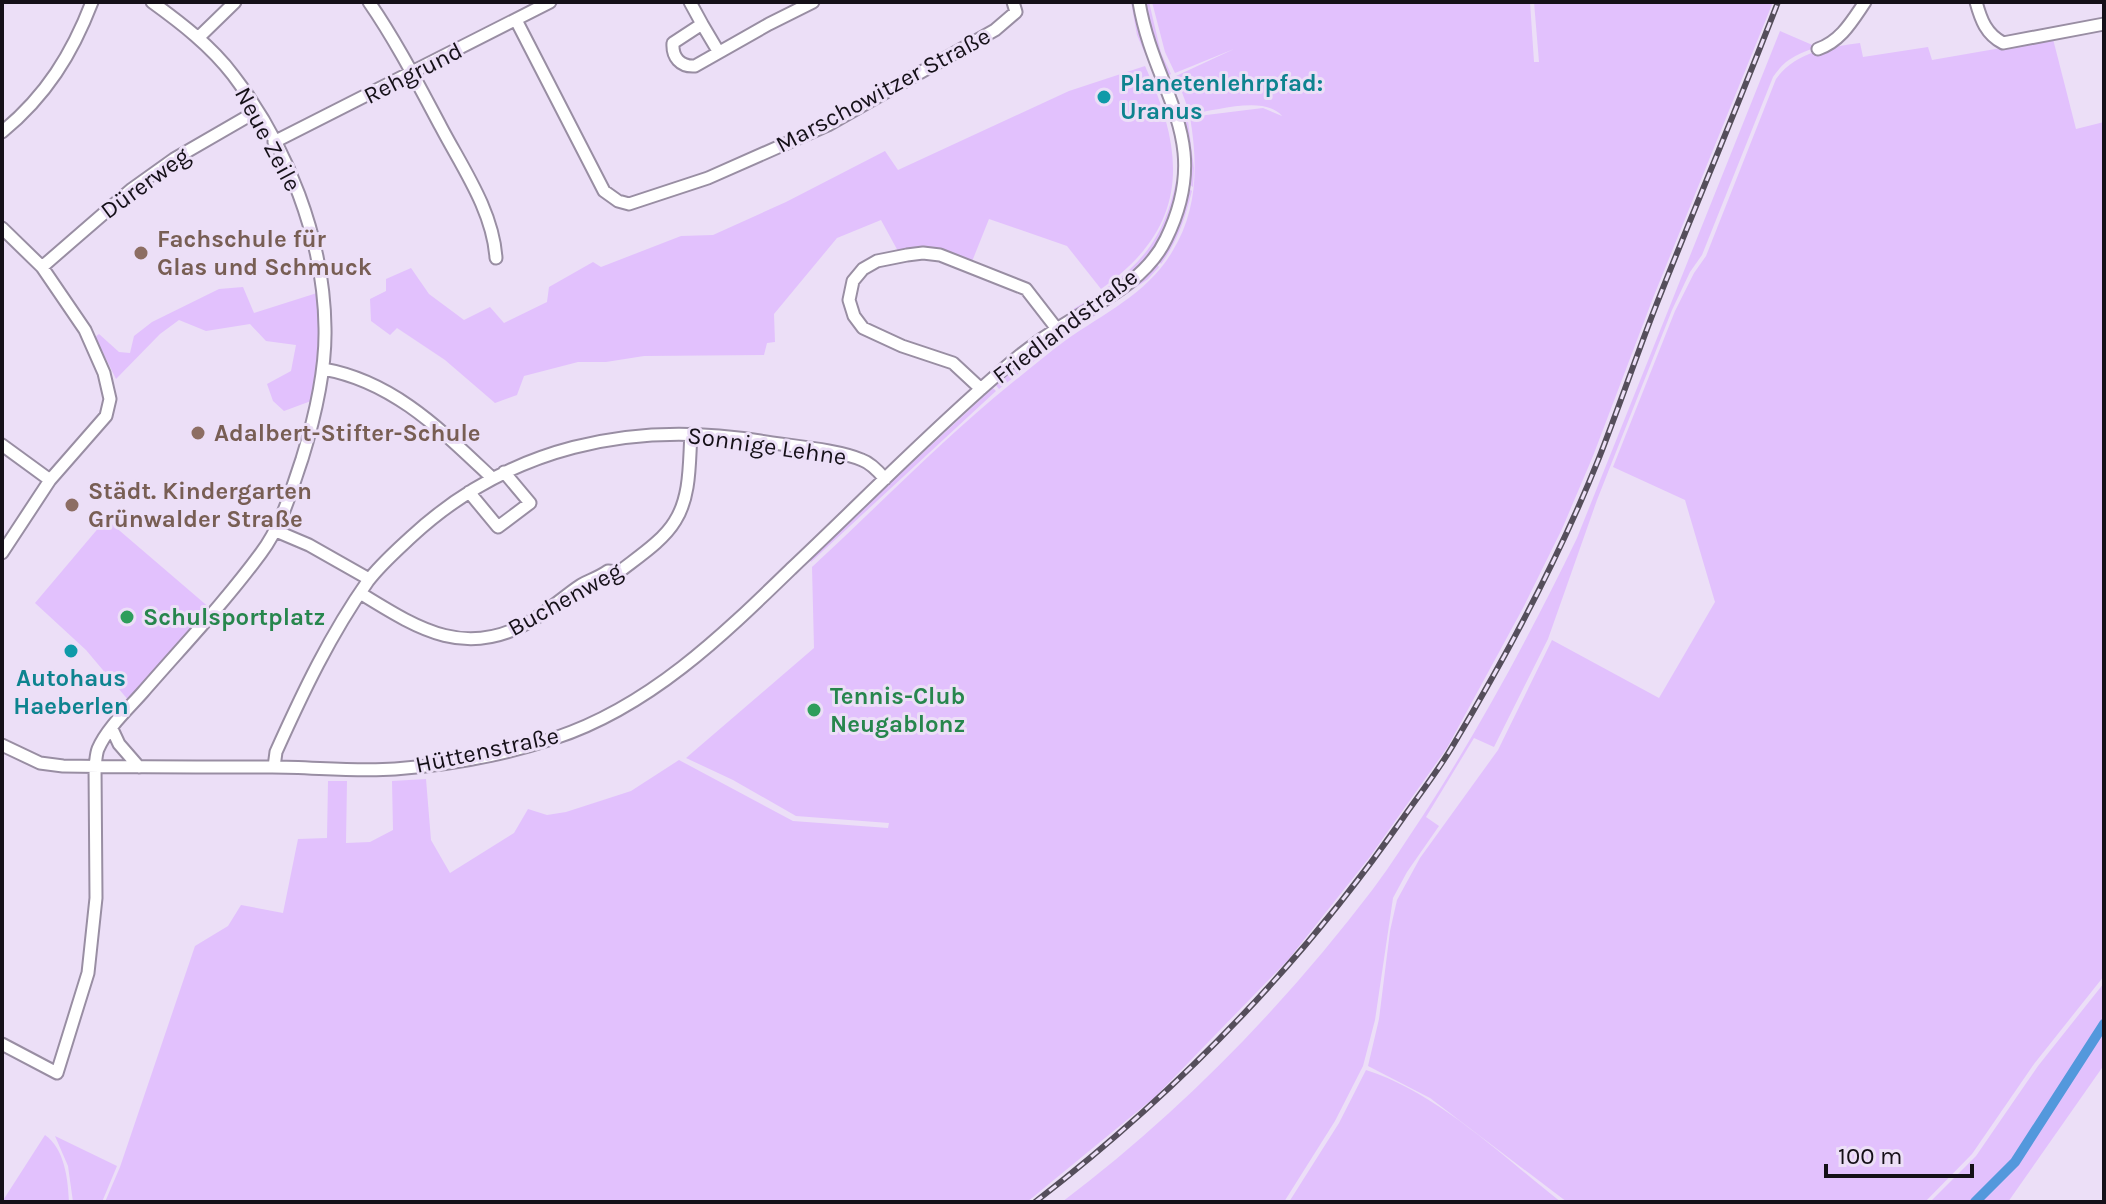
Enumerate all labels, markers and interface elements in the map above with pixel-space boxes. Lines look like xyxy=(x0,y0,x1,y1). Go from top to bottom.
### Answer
street label: Marschowitzer Straße xyxy=(771,22,995,158)
street label: Rehgrund xyxy=(359,36,467,110)
place label: Planetenlehrpfad: Uranus xyxy=(1120,69,1323,125)
street label: Neue Zeile xyxy=(229,82,307,196)
marker: Planetenlehrpfad: Uranus xyxy=(1095,88,1113,106)
street label: Dürerweg xyxy=(95,141,195,225)
place label: Fachschule für Glas und Schmuck xyxy=(157,225,372,281)
marker: Fachschule für Glas und Schmuck xyxy=(132,244,150,262)
street label: Friedlandstraße xyxy=(987,262,1143,390)
place label: Adalbert-Stifter-Schule xyxy=(214,419,480,447)
street label: Sonnige Lehne xyxy=(686,421,848,471)
marker: Adalbert-Stifter-Schule xyxy=(189,424,207,442)
place label: Städt. Kindergarten Grünwalder Straße xyxy=(88,477,312,533)
marker: Städt. Kindergarten Grünwalder Straße xyxy=(63,496,81,514)
street label: Buchenweg xyxy=(503,556,627,642)
place label: Schulsportplatz xyxy=(143,603,325,631)
marker: Schulsportplatz xyxy=(118,608,136,626)
marker: Autohaus Haeberlen xyxy=(62,642,80,660)
place label: Autohaus Haeberlen xyxy=(13,664,129,720)
place label: Tennis-Club Neugablonz xyxy=(830,682,965,738)
marker: Tennis-Club Neugablonz xyxy=(805,701,823,719)
street label: Hüttenstraße xyxy=(413,721,561,779)
scale bar xyxy=(1826,1128,1972,1178)
text: 100 m xyxy=(1838,1142,1903,1170)

